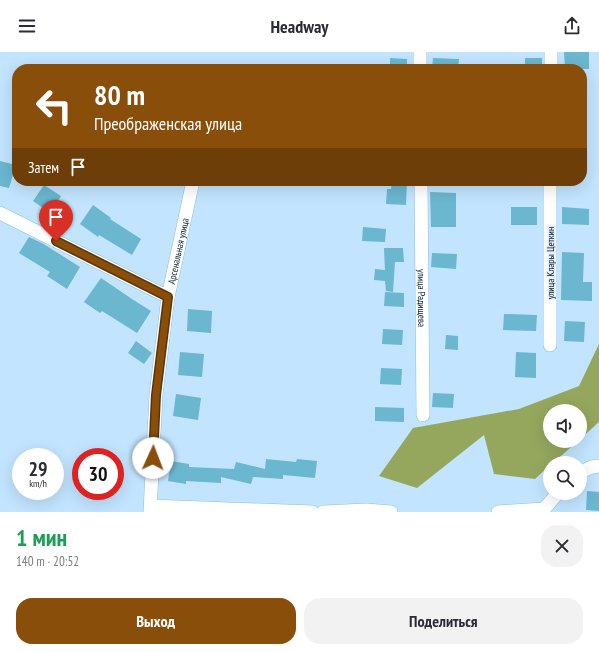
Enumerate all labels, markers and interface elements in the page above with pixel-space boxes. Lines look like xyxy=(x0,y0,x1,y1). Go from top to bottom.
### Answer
icon: menu xyxy=(16,15,38,37)
text: Headway xyxy=(270,15,329,38)
icon: share xyxy=(561,15,583,37)
text: 80 m xyxy=(94,76,145,113)
icon: left xyxy=(28,80,80,132)
text: Преображенская улица xyxy=(94,112,242,135)
icon: arrive xyxy=(67,156,89,178)
text: Затем xyxy=(28,158,59,177)
pin xyxy=(39,200,73,241)
icon: arrive xyxy=(45,206,67,228)
street label: Арсенальная улица xyxy=(164,217,191,285)
street label: улица Клары Цеткин xyxy=(544,227,557,299)
street label: улица Радищева xyxy=(415,269,429,327)
map controls xyxy=(543,404,587,500)
button: sound xyxy=(543,404,587,448)
position arrow xyxy=(132,437,174,479)
speed limit sign: 30 xyxy=(72,448,124,500)
text: 29 xyxy=(28,456,48,482)
button: search xyxy=(543,456,587,500)
text: km/h xyxy=(29,477,47,490)
text: 1 мин xyxy=(16,522,67,553)
button: close xyxy=(541,525,583,567)
text: 140 m · 20:52 xyxy=(16,553,79,570)
button: Выход xyxy=(16,598,296,644)
button: Поделиться xyxy=(304,598,583,644)

